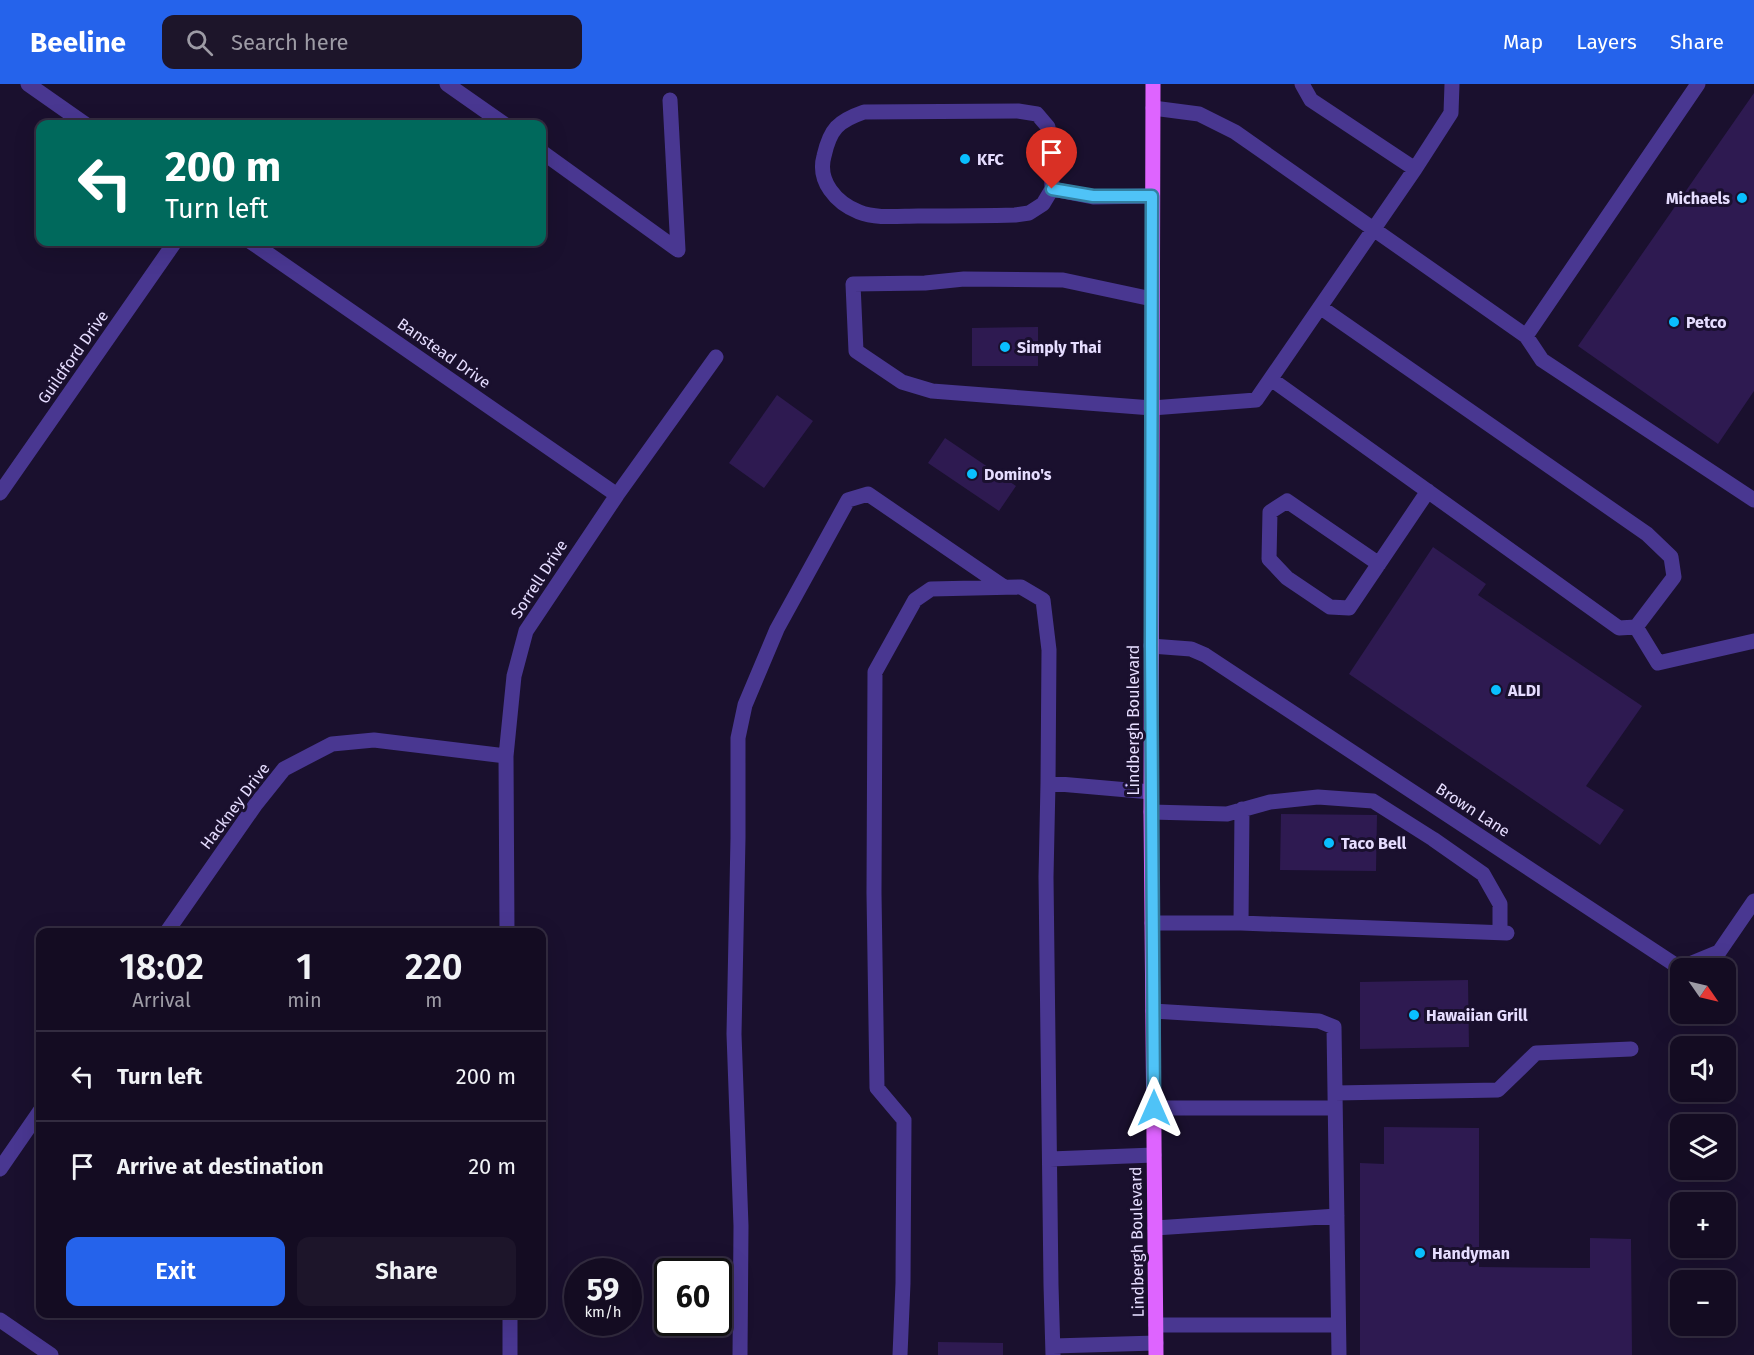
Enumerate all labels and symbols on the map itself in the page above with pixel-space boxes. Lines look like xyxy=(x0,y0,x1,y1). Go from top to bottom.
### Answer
pin xyxy=(1026,127,1077,189)
place label: KFC xyxy=(977,150,1005,169)
marker: KFC xyxy=(958,152,972,166)
place label: Michaels xyxy=(1666,189,1730,208)
marker: Michaels xyxy=(1735,191,1749,205)
street label: Guildford Drive xyxy=(34,307,112,407)
place label: Petco xyxy=(1686,313,1727,332)
street label: Banstead Drive xyxy=(394,314,494,392)
marker: Petco xyxy=(1667,315,1681,329)
place label: Simply Thai xyxy=(1017,338,1102,357)
marker: Simply Thai xyxy=(998,340,1012,354)
place label: Domino's xyxy=(984,465,1052,484)
marker: Domino's xyxy=(965,467,979,481)
street label: Sorrell Drive xyxy=(507,536,571,622)
street label: Lindbergh Boulevard xyxy=(1124,645,1143,795)
place label: ALDI xyxy=(1507,681,1541,700)
marker: ALDI xyxy=(1489,683,1503,697)
street label: Hackney Drive xyxy=(196,759,274,853)
street label: Brown Lane xyxy=(1432,779,1514,841)
place label: Taco Bell xyxy=(1341,834,1407,853)
marker: Taco Bell xyxy=(1322,836,1336,850)
north arrow xyxy=(1670,958,1736,1024)
place label: Hawaiian Grill xyxy=(1426,1006,1528,1025)
marker: Hawaiian Grill xyxy=(1407,1008,1421,1022)
position arrow xyxy=(1122,1076,1186,1140)
street label: Lindbergh Boulevard xyxy=(1126,1166,1148,1318)
place label: Handyman xyxy=(1432,1244,1510,1263)
marker: Handyman xyxy=(1413,1246,1427,1260)
speed limit sign: 60 xyxy=(654,1258,732,1336)

